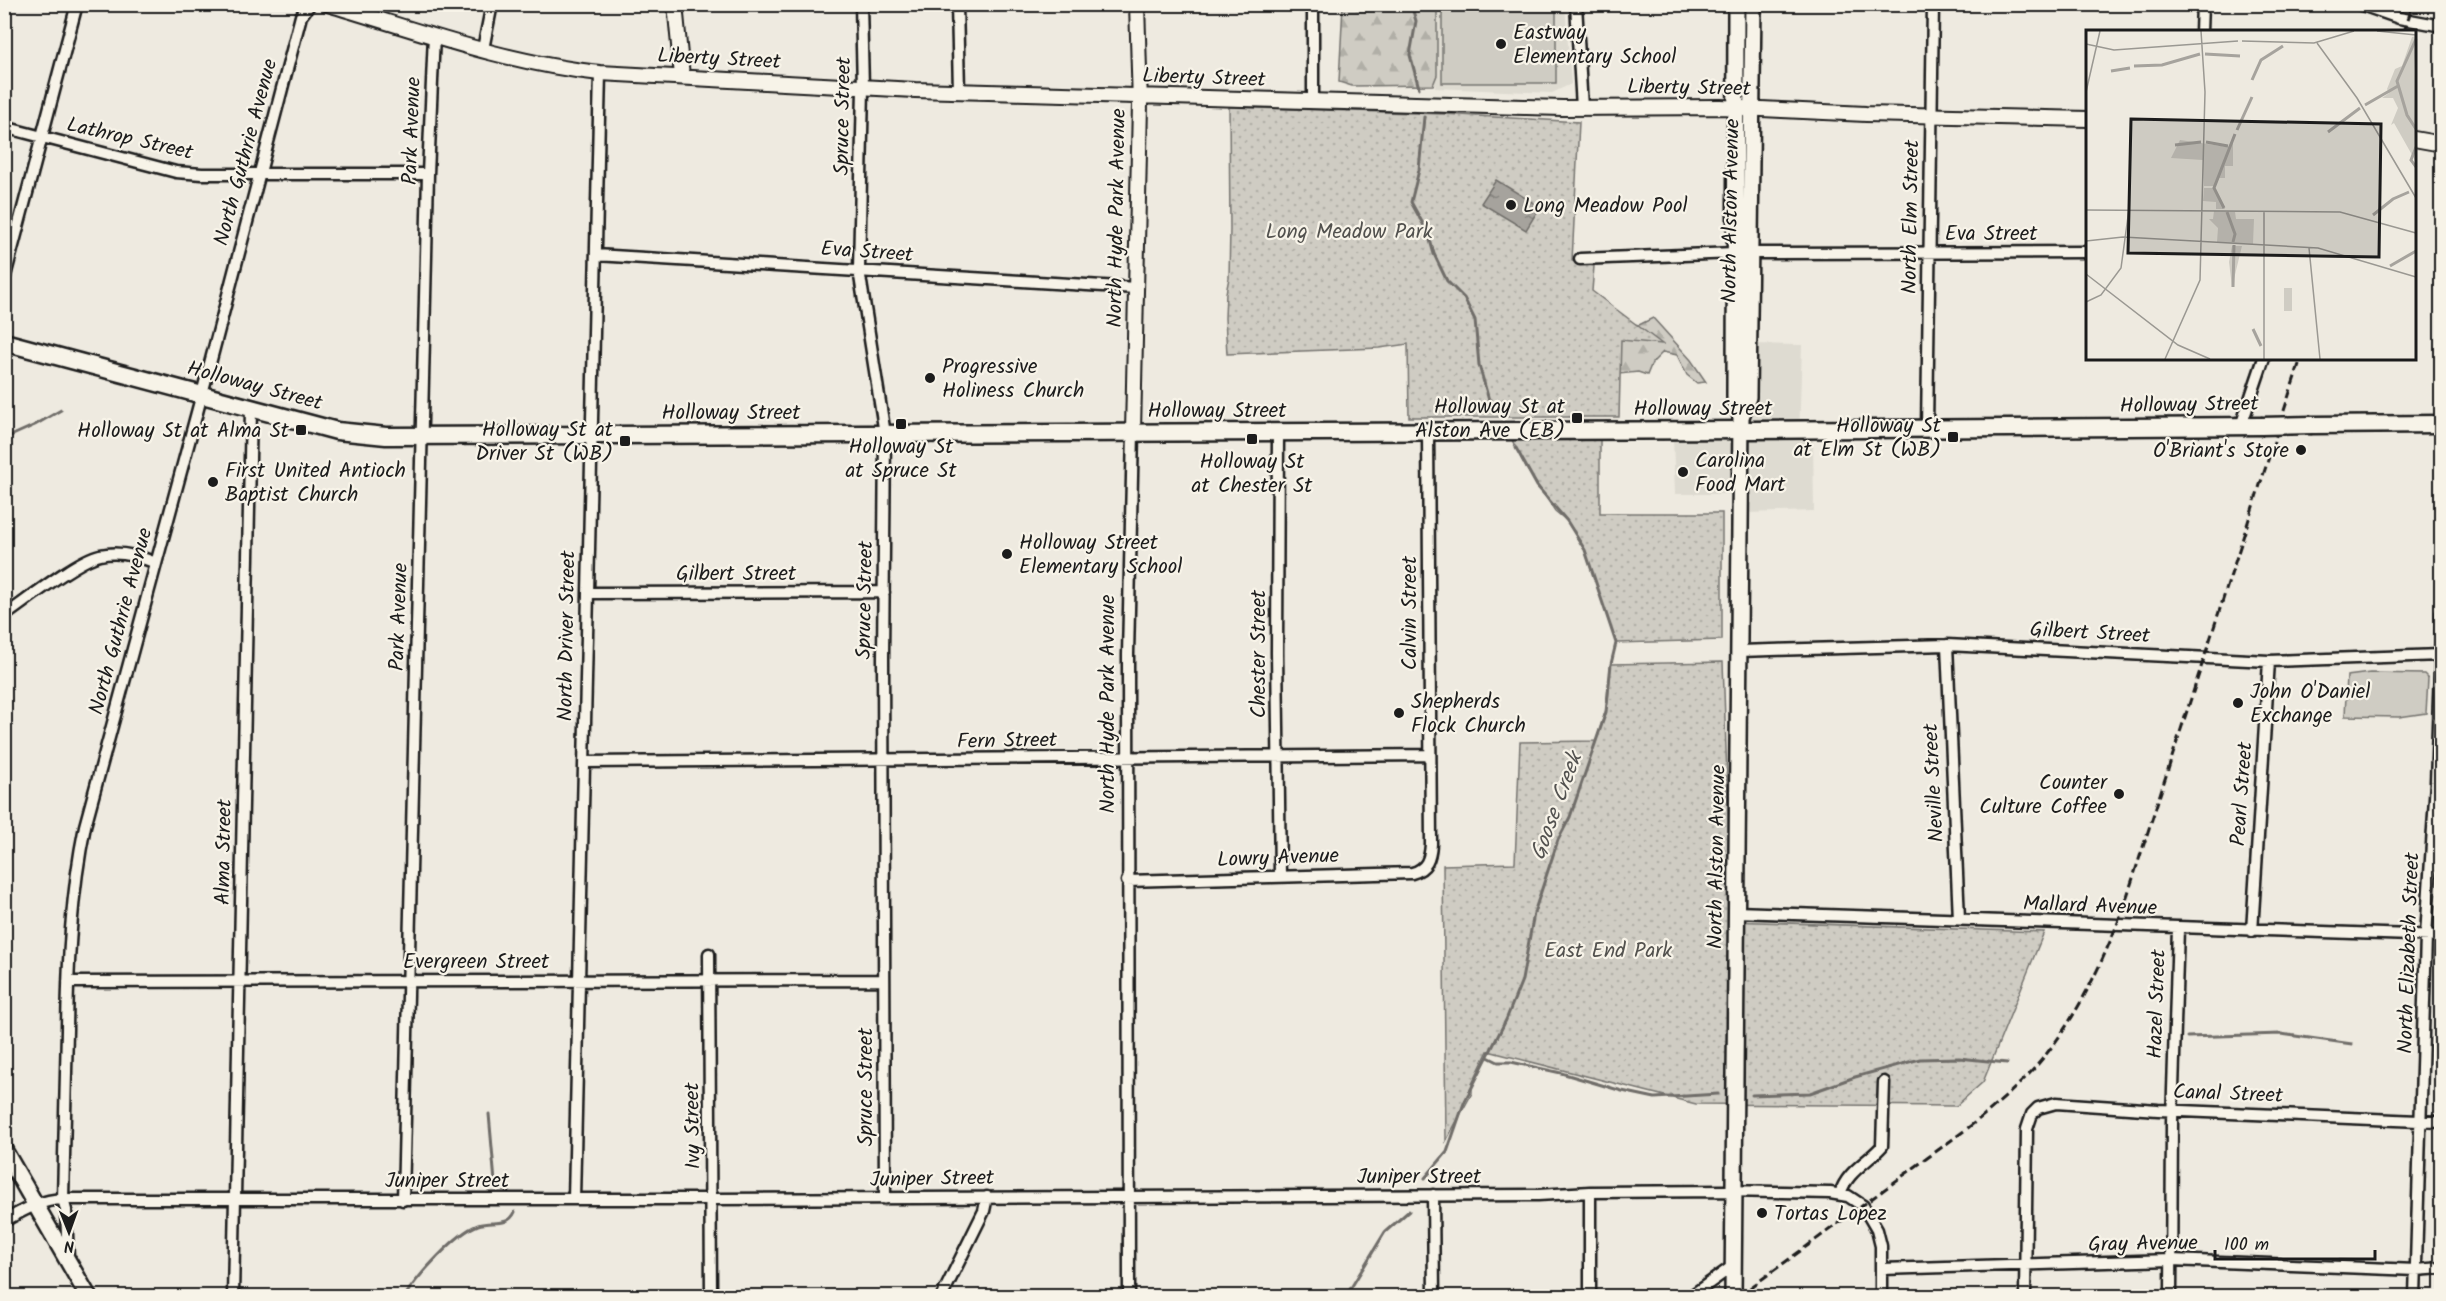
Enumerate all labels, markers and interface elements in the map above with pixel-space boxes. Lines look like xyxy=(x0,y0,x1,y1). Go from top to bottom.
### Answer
place label: Eastway Elementary School xyxy=(1513,17,1676,74)
inset map xyxy=(2086,30,2416,360)
marker: Eastway Elementary School xyxy=(1494,37,1508,51)
street label: Liberty Street xyxy=(656,40,782,79)
street label: North Guthrie Avenue xyxy=(206,55,287,250)
street label: Spruce Street xyxy=(826,56,861,176)
street label: Liberty Street xyxy=(1142,60,1267,97)
street label: Liberty Street xyxy=(1627,71,1752,106)
street label: Park Avenue xyxy=(394,76,431,186)
street label: North Hyde Park Avenue xyxy=(1099,108,1136,328)
street label: Lathrop Street xyxy=(63,109,197,170)
street label: North Alston Avenue xyxy=(1713,118,1750,304)
street label: North Elm Street xyxy=(1894,139,1929,294)
place label: Long Meadow Pool xyxy=(1523,190,1688,223)
marker: Long Meadow Pool xyxy=(1504,198,1518,212)
park label: Long Meadow Park xyxy=(1265,216,1433,249)
street label: Eva Street xyxy=(1945,218,2038,251)
street label: Eva Street xyxy=(820,233,915,272)
place label: Progressive Holiness Church xyxy=(942,351,1084,408)
street label: Holloway Street xyxy=(183,353,327,421)
marker: Progressive Holiness Church xyxy=(923,371,937,385)
street label: Holloway Street xyxy=(2119,388,2260,423)
place label: Holloway St at Alston Ave (EB) xyxy=(1415,391,1566,448)
street label: Holloway Street xyxy=(1634,393,1773,426)
street label: Holloway Street xyxy=(1148,395,1287,428)
street label: Holloway Street xyxy=(662,397,801,430)
place label: Holloway St at Elm St (WB) xyxy=(1794,410,1942,467)
marker: Holloway St at Alston Ave (EB) xyxy=(1570,411,1584,425)
place label: Holloway St at Driver St (WB) xyxy=(476,414,614,471)
place label: Holloway St at Alma St xyxy=(77,415,290,448)
marker: Holloway St at Spruce St xyxy=(894,417,908,431)
marker: Holloway St at Alma St xyxy=(294,423,308,437)
marker: Holloway St at Elm St (WB) xyxy=(1946,430,1960,444)
place label: Holloway St at Spruce St xyxy=(845,431,957,488)
marker: Holloway St at Chester St xyxy=(1245,432,1259,446)
marker: Holloway St at Driver St (WB) xyxy=(618,434,632,448)
place label: O'Briant's Store xyxy=(2153,435,2290,468)
marker: O'Briant's Store xyxy=(2294,443,2308,457)
place label: Carolina Food Mart xyxy=(1695,445,1786,502)
place label: Holloway St at Chester St xyxy=(1192,446,1313,503)
place label: First United Antioch Baptist Church xyxy=(225,455,406,512)
marker: Carolina Food Mart xyxy=(1676,465,1690,479)
marker: First United Antioch Baptist Church xyxy=(206,475,220,489)
street label: North Guthrie Avenue xyxy=(81,524,162,719)
place label: Holloway Street Elementary School xyxy=(1019,527,1182,584)
street label: Spruce Street xyxy=(848,540,883,660)
marker: Holloway Street Elementary School xyxy=(1000,547,1014,561)
street label: North Driver Street xyxy=(550,549,586,722)
street label: Calvin Street xyxy=(1394,555,1427,670)
street label: Gilbert Street xyxy=(676,558,797,591)
street label: Park Avenue xyxy=(381,562,418,672)
street label: Chester Street xyxy=(1243,589,1276,718)
street label: North Hyde Park Avenue xyxy=(1092,594,1125,814)
street label: Gilbert Street xyxy=(2029,614,2152,653)
place label: John O'Daniel Exchange xyxy=(2250,676,2370,733)
place label: Shepherds Flock Church xyxy=(1411,686,1526,743)
marker: John O'Daniel Exchange xyxy=(2231,696,2245,710)
marker: Shepherds Flock Church xyxy=(1392,706,1406,720)
street label: Neville Street xyxy=(1915,722,1954,843)
street label: Fern Street xyxy=(957,724,1058,759)
street label: Pearl Street xyxy=(2222,740,2263,847)
water label: Goose Creek xyxy=(1522,745,1594,865)
street label: North Alston Avenue xyxy=(1699,764,1736,950)
place label: Counter Culture Coffee xyxy=(1979,767,2108,824)
marker: Counter Culture Coffee xyxy=(2112,787,2126,801)
street label: Alma Street xyxy=(207,798,242,905)
street label: Lowry Avenue xyxy=(1216,840,1340,877)
street label: North Elizabeth Street xyxy=(2389,851,2430,1054)
street label: Mallard Avenue xyxy=(2022,888,2158,925)
park label: East End Park xyxy=(1544,935,1672,968)
street label: Evergreen Street xyxy=(403,946,550,979)
street label: Hazel Street xyxy=(2139,948,2176,1059)
street label: Spruce Street xyxy=(850,1027,883,1146)
street label: Canal Street xyxy=(2172,1076,2285,1113)
street label: Ivy Street xyxy=(676,1081,711,1170)
street label: Juniper Street xyxy=(1357,1161,1482,1194)
street label: Juniper Street xyxy=(870,1162,995,1197)
street label: Juniper Street xyxy=(385,1165,510,1198)
place label: Tortas Lopez xyxy=(1774,1198,1887,1231)
north arrow xyxy=(39,1202,99,1262)
marker: Tortas Lopez xyxy=(1755,1206,1769,1220)
scale bar xyxy=(2215,1223,2376,1261)
street label: Gray Avenue xyxy=(2088,1227,2199,1262)
text: 100 m xyxy=(2224,1231,2269,1260)
text: N xyxy=(64,1233,75,1258)

